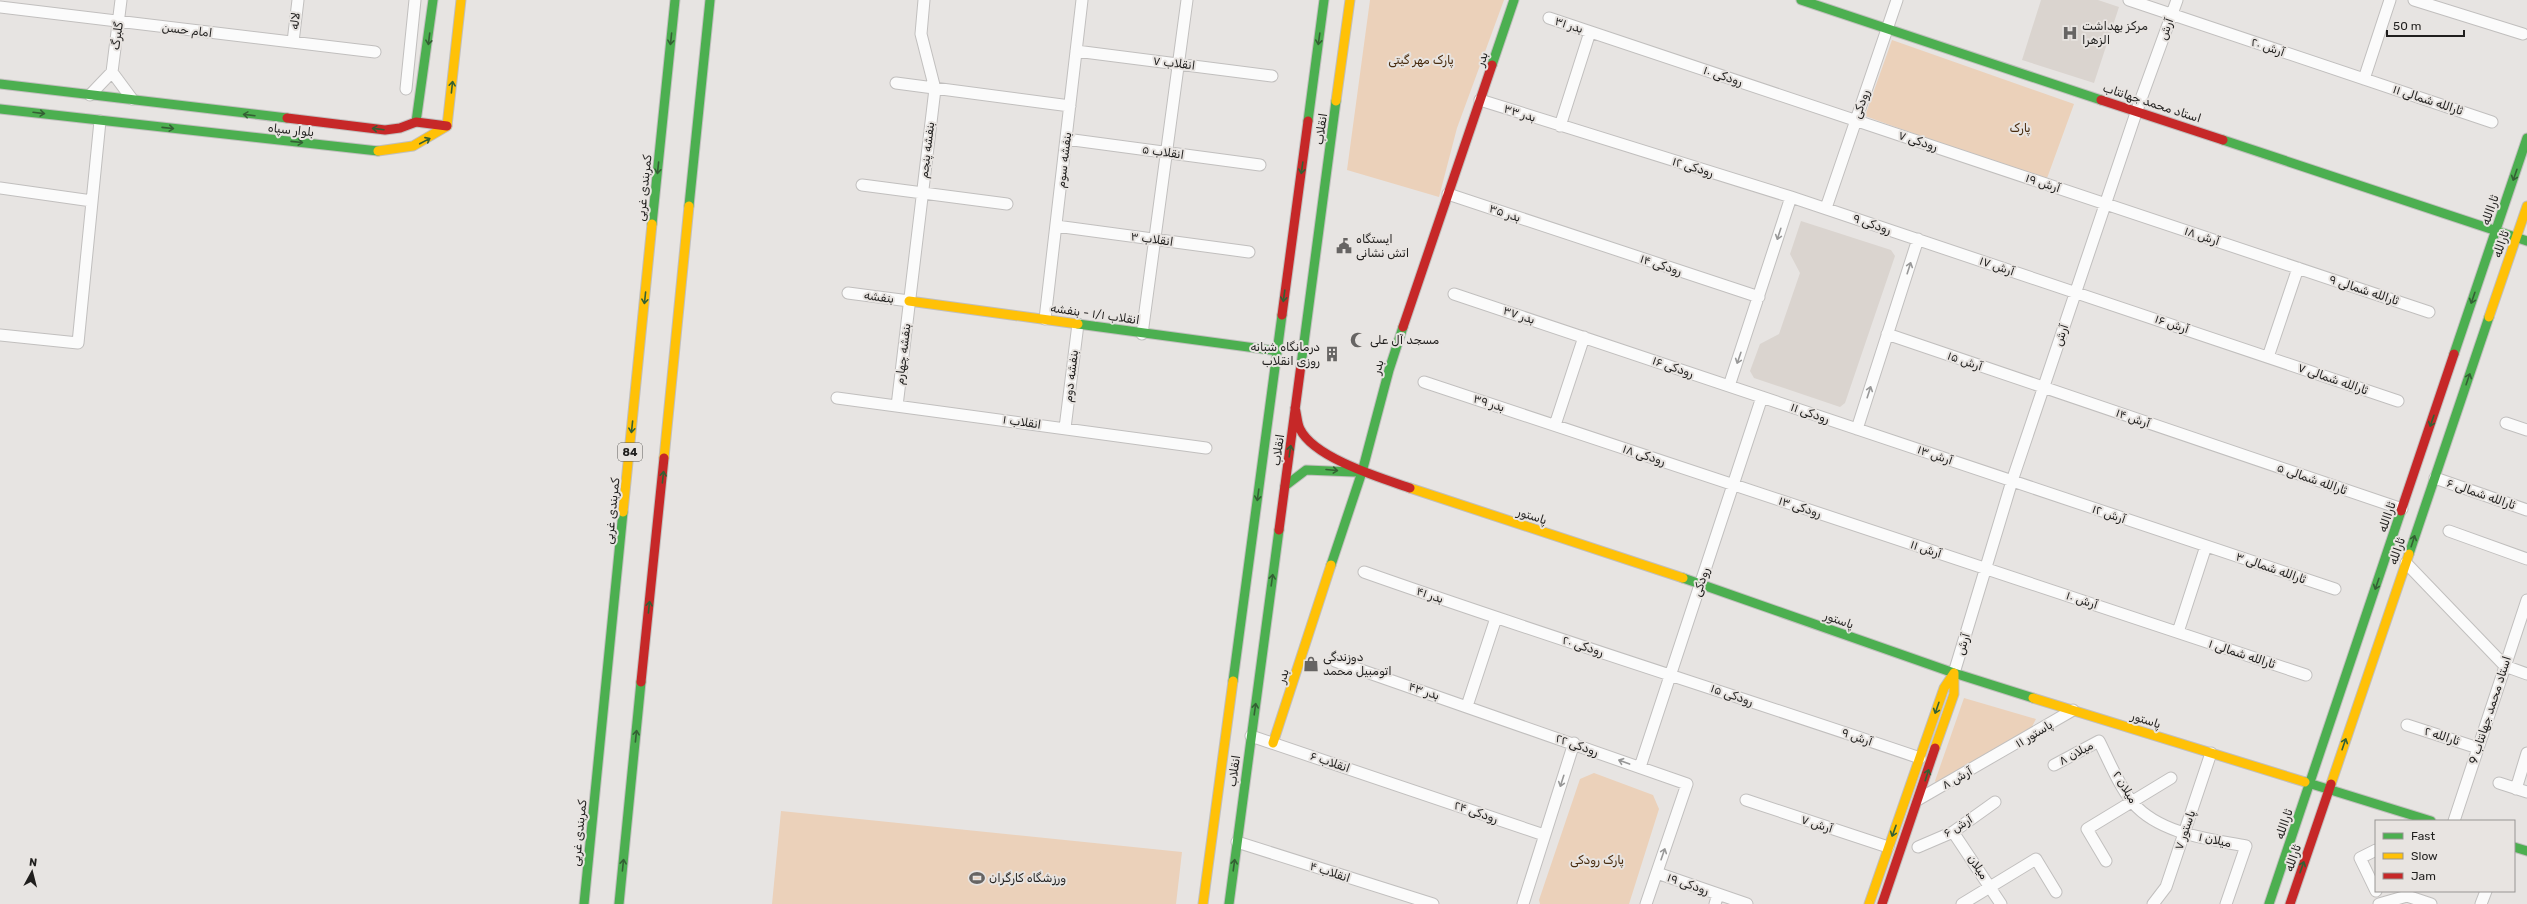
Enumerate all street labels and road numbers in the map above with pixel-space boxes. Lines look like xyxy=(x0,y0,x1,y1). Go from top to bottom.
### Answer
street label: لاله xyxy=(287,12,303,30)
street label: بدر ۳۱ xyxy=(1553,14,1585,37)
street label: آرش xyxy=(2156,16,2177,42)
street label: امام حسن xyxy=(161,20,213,42)
street label: گلبرگ xyxy=(108,21,127,51)
street label: آرش ۲۰ xyxy=(2249,35,2287,60)
street label: بدر xyxy=(1473,50,1492,69)
street label: انقلاب ۷ xyxy=(1152,53,1196,73)
street label: رودکی ۱۰ xyxy=(1701,63,1744,90)
street label: استاد محمد جهانتاب xyxy=(2101,81,2203,125)
street label: ثارالله شمالی ۱۱ xyxy=(2391,82,2465,119)
street label: رودکی xyxy=(1850,88,1873,121)
street label: بدر ۳۳ xyxy=(1502,101,1538,126)
street label: انقلاب xyxy=(1312,112,1330,146)
street label: بلوار سپاه xyxy=(267,121,315,140)
street label: بنفشه پنجم xyxy=(917,121,938,179)
street label: رودکی ۷ xyxy=(1896,128,1939,155)
street label: بنفشه سوم xyxy=(1054,131,1076,189)
street label: انقلاب ۵ xyxy=(1141,142,1185,162)
street label: کمربندی غربی xyxy=(634,153,656,222)
street label: رودکی ۱۲ xyxy=(1670,154,1715,181)
street label: آرش ۱۹ xyxy=(2024,171,2063,196)
street label: ثاراالله xyxy=(2478,193,2503,227)
street label: بدر ۳۵ xyxy=(1487,201,1523,226)
street label: رودکی ۹ xyxy=(1851,211,1893,238)
street label: آرش ۱۸ xyxy=(2182,224,2222,249)
street label: انقلاب ۳ xyxy=(1130,229,1174,249)
street label: ثارالله xyxy=(2490,229,2513,260)
street label: رودکی ۱۴ xyxy=(1638,252,1684,279)
street label: آرش ۱۷ xyxy=(1977,253,2017,280)
street label: ثارالله شمالی ۹ xyxy=(2327,272,2401,309)
street label: بنفشه xyxy=(863,288,895,306)
street label: انقلاب ۱/۱ - بنفشه xyxy=(1049,301,1141,327)
street label: بدر ۳۷ xyxy=(1501,303,1537,328)
street label: آرش ۱۶ xyxy=(2153,312,2191,337)
street label: آرش xyxy=(2051,322,2072,348)
street label: بنفشه چهارم xyxy=(892,323,916,386)
street label: آرش ۱۵ xyxy=(1945,348,1985,375)
street label: بنفشه دوم xyxy=(1061,349,1083,403)
street label: رودکی ۱۶ xyxy=(1650,353,1696,382)
street label: بدر xyxy=(1369,358,1388,377)
street label: ثارالله شمالی ۷ xyxy=(2296,360,2370,398)
street label: بدر ۳۹ xyxy=(1471,391,1506,416)
street label: رودکی ۱۱ xyxy=(1788,400,1831,427)
street label: آرش ۱۴ xyxy=(2114,406,2153,431)
street label: انقلاب ۱ xyxy=(1002,412,1042,432)
street label: انقلاب xyxy=(1269,433,1287,467)
street label: رودکی ۱۸ xyxy=(1621,442,1667,469)
street label: آرش ۱۳ xyxy=(1915,442,1955,469)
road number: 84 xyxy=(618,443,642,461)
street label: ثارالله شمالی ۵ xyxy=(2275,460,2349,498)
street label: کمربندی غربی xyxy=(602,476,624,545)
street label: ثارالله شمالی ۶ xyxy=(2444,476,2517,513)
street label: رودکی ۱۳ xyxy=(1776,493,1823,521)
street label: ثاراالله xyxy=(2375,500,2400,534)
street label: آرش ۱۲ xyxy=(2090,502,2128,527)
street label: پاستور xyxy=(1514,504,1549,528)
street label: ثارالله xyxy=(2386,536,2409,567)
street label: آرش ۱۱ xyxy=(1908,537,1944,562)
street label: ثارالله شمالی ۳ xyxy=(2234,549,2308,588)
street label: رودکی xyxy=(1690,566,1713,599)
street label: بدر ۴۱ xyxy=(1414,584,1445,607)
street label: آرش ۱۰ xyxy=(2064,588,2100,613)
street label: پاستور xyxy=(1821,608,1856,633)
street label: آرش xyxy=(1953,631,1974,657)
street label: رودکی ۲۰ xyxy=(1560,633,1605,660)
street label: ثارالله شمالی ۱ xyxy=(2207,637,2277,672)
street label: استاد محمد جهانتاب 9 xyxy=(2466,654,2514,766)
street label: بدر xyxy=(1274,667,1293,686)
street label: بدر ۴۳ xyxy=(1406,679,1441,704)
street label: رودکی ۱۵ xyxy=(1709,681,1755,710)
street label: پاستور xyxy=(2128,708,2163,732)
street label: پاستور ۱۱ xyxy=(2013,717,2056,751)
street label: ثارالله ۲ xyxy=(2422,724,2462,749)
street label: آرش ۹ xyxy=(1839,725,1875,750)
street label: رودکی ۲۲ xyxy=(1553,731,1600,760)
street label: میلان ۸ xyxy=(2056,738,2096,768)
street label: انقلاب ۶ xyxy=(1308,749,1352,775)
street label: انقلاب xyxy=(1225,754,1243,788)
street label: آرش ۸ xyxy=(1939,764,1976,793)
street label: میلان ۲ xyxy=(2110,768,2140,806)
street label: کمربندی غربی xyxy=(569,798,591,867)
street label: رودکی ۲۴ xyxy=(1452,798,1500,827)
street label: ثاراالله xyxy=(2272,807,2297,841)
street label: پاستور ۷ xyxy=(2172,808,2199,852)
street label: آرش ۷ xyxy=(1799,812,1835,837)
street label: آرش ۶ xyxy=(1941,812,1976,841)
street label: میلان ۱ xyxy=(2197,830,2233,850)
street label: ثارالله xyxy=(2282,843,2305,874)
street label: میلان xyxy=(1965,852,1991,882)
street label: انقلاب ۴ xyxy=(1308,859,1352,885)
street label: رودکی ۱۹ xyxy=(1665,870,1711,899)

